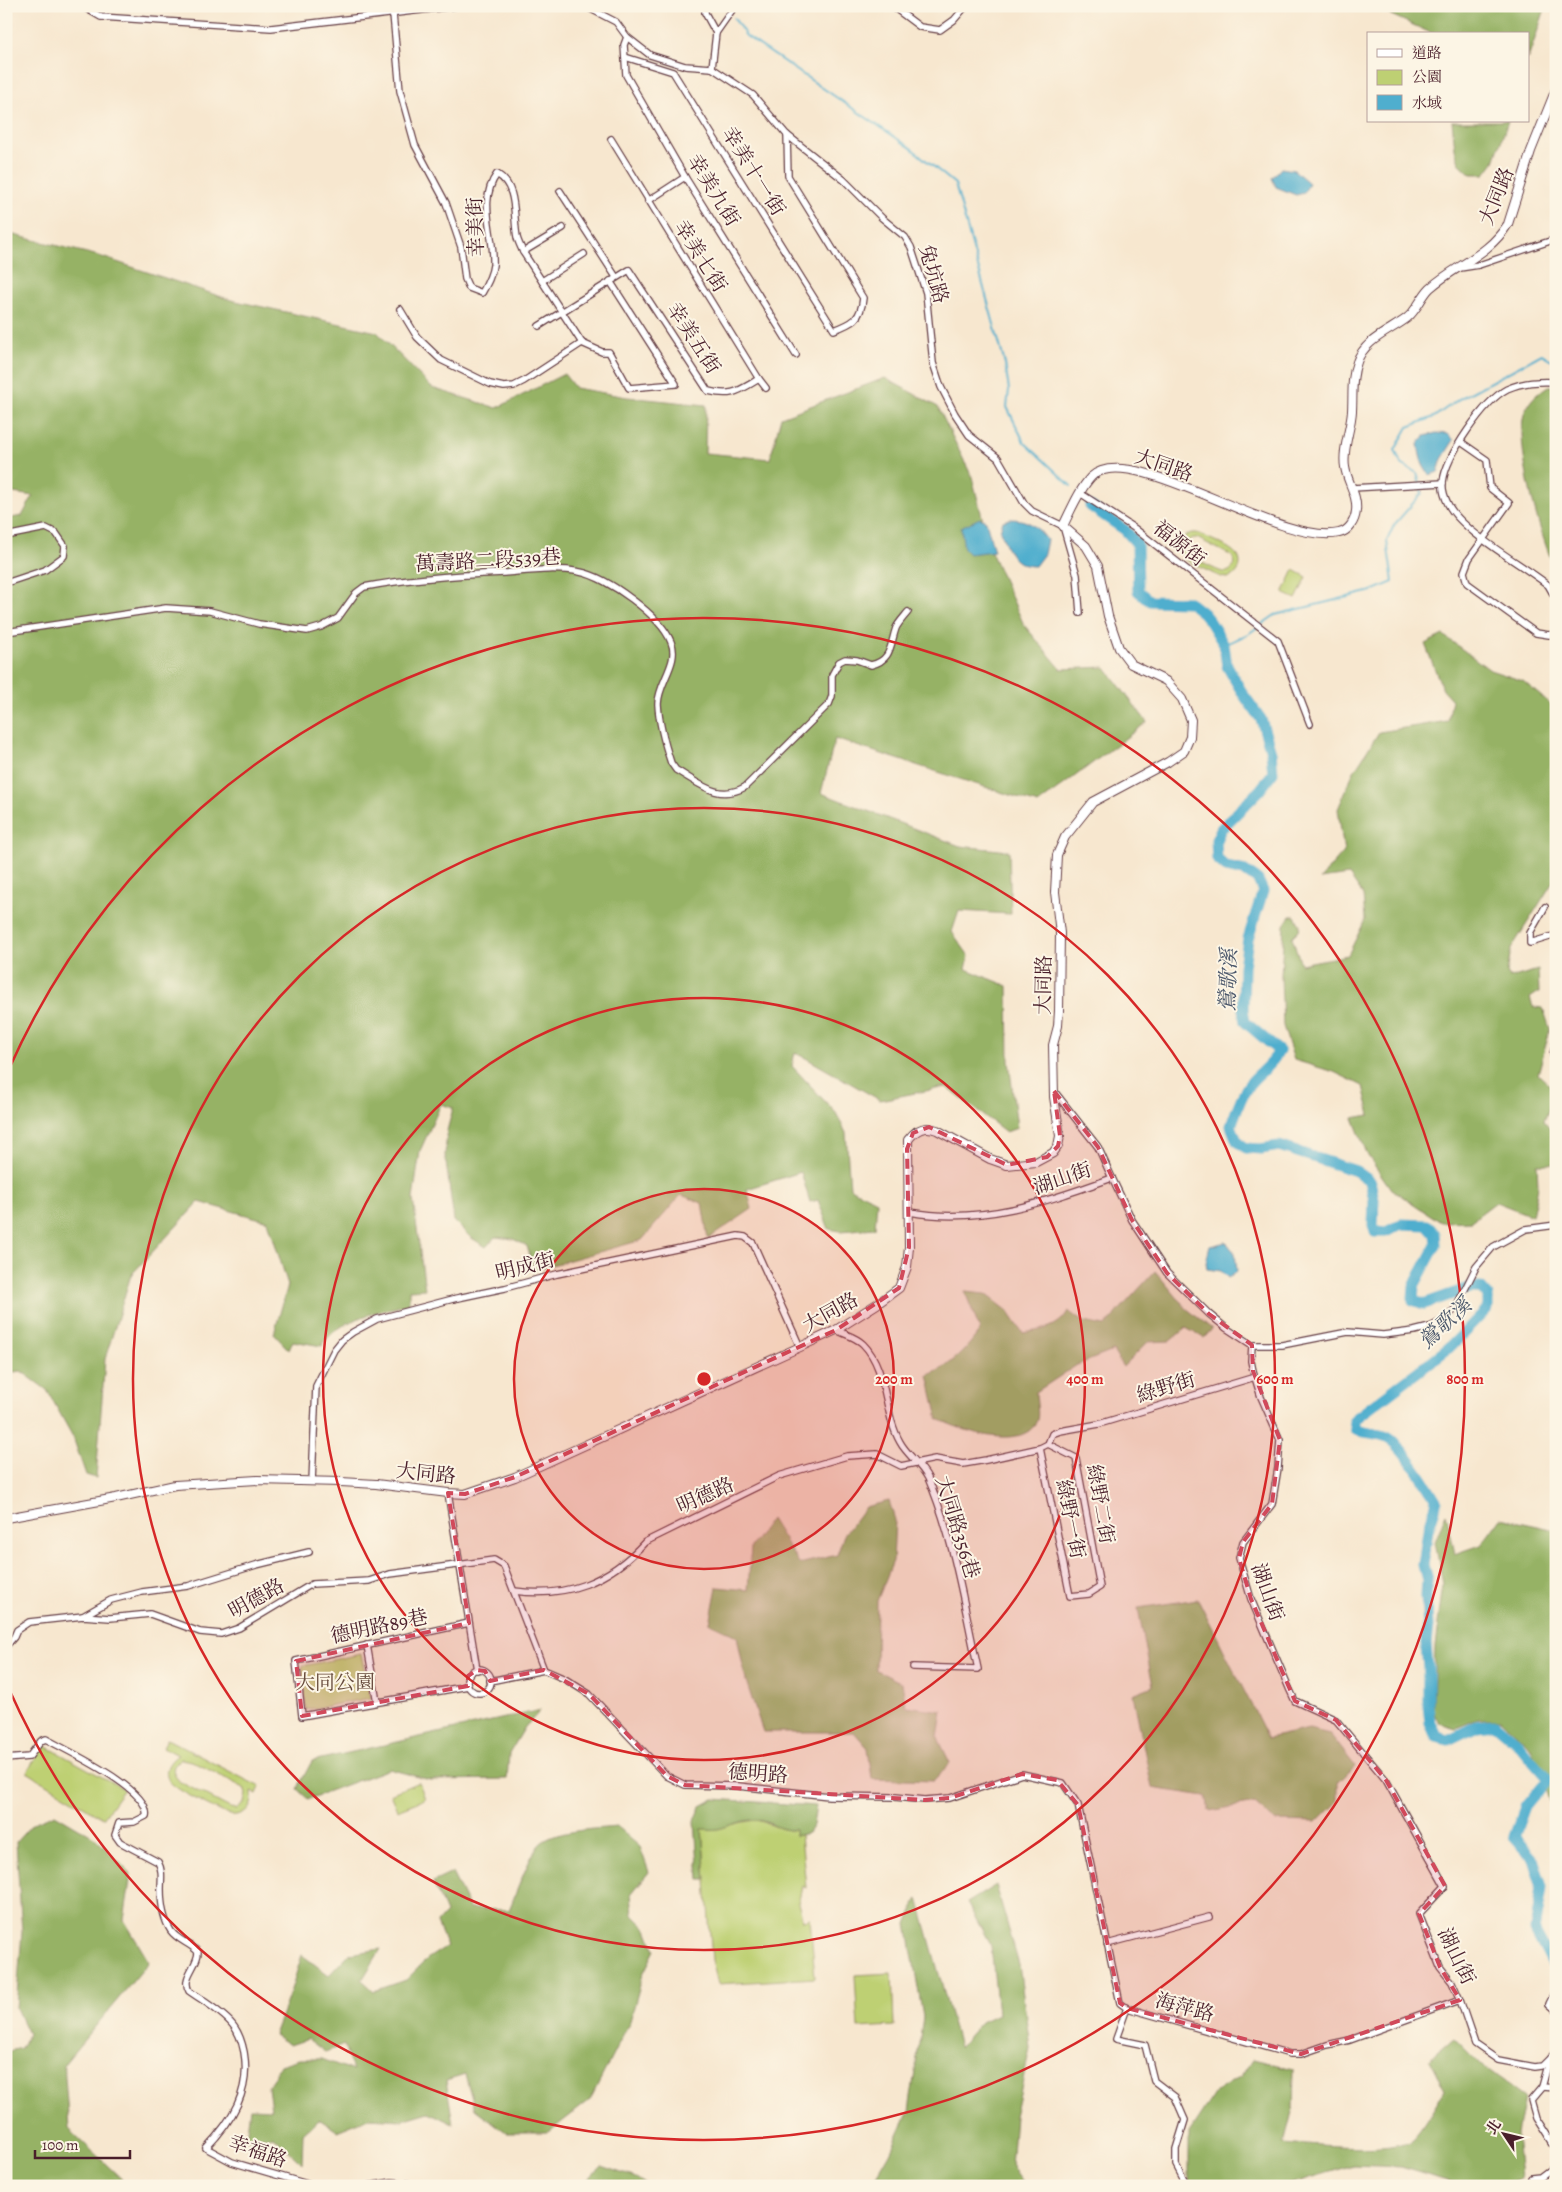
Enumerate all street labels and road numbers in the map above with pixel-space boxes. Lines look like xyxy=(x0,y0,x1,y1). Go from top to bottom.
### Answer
street label: 幸美十一街 xyxy=(716,122,792,221)
street label: 幸美九街 xyxy=(681,149,746,231)
street label: 大同路 xyxy=(1473,163,1520,229)
street label: 幸美街 xyxy=(461,197,490,257)
street label: 幸美七街 xyxy=(668,215,733,297)
street label: 兔坑路 xyxy=(912,242,955,307)
street label: 幸美五街 xyxy=(660,297,727,379)
street label: 大同路 xyxy=(1131,443,1197,488)
street label: 福源街 xyxy=(1148,514,1212,573)
street label: 萬壽路二段539巷 xyxy=(414,543,562,578)
street label: 大同路 xyxy=(1029,955,1058,1015)
street label: 湖山街 xyxy=(1029,1156,1095,1201)
street label: 明成街 xyxy=(493,1246,557,1287)
street label: 大同路 xyxy=(797,1286,863,1339)
street label: 綠野街 xyxy=(1134,1366,1199,1409)
street label: 大同路 xyxy=(395,1457,457,1490)
street label: 綠野二街 xyxy=(1080,1462,1121,1546)
street label: 明德路 xyxy=(672,1471,738,1520)
street label: 大同路356巷 xyxy=(929,1472,986,1582)
street label: 綠野一街 xyxy=(1050,1477,1091,1561)
street label: 湖山街 xyxy=(1245,1559,1290,1625)
street label: 明德路 xyxy=(223,1572,289,1625)
street label: 德明路89巷 xyxy=(328,1603,430,1650)
street label: 德明路 xyxy=(727,1758,789,1789)
street label: 湖山街 xyxy=(1431,1923,1482,1989)
street label: 海萍路 xyxy=(1152,1987,1217,2028)
street label: 幸福路 xyxy=(225,2129,291,2174)

